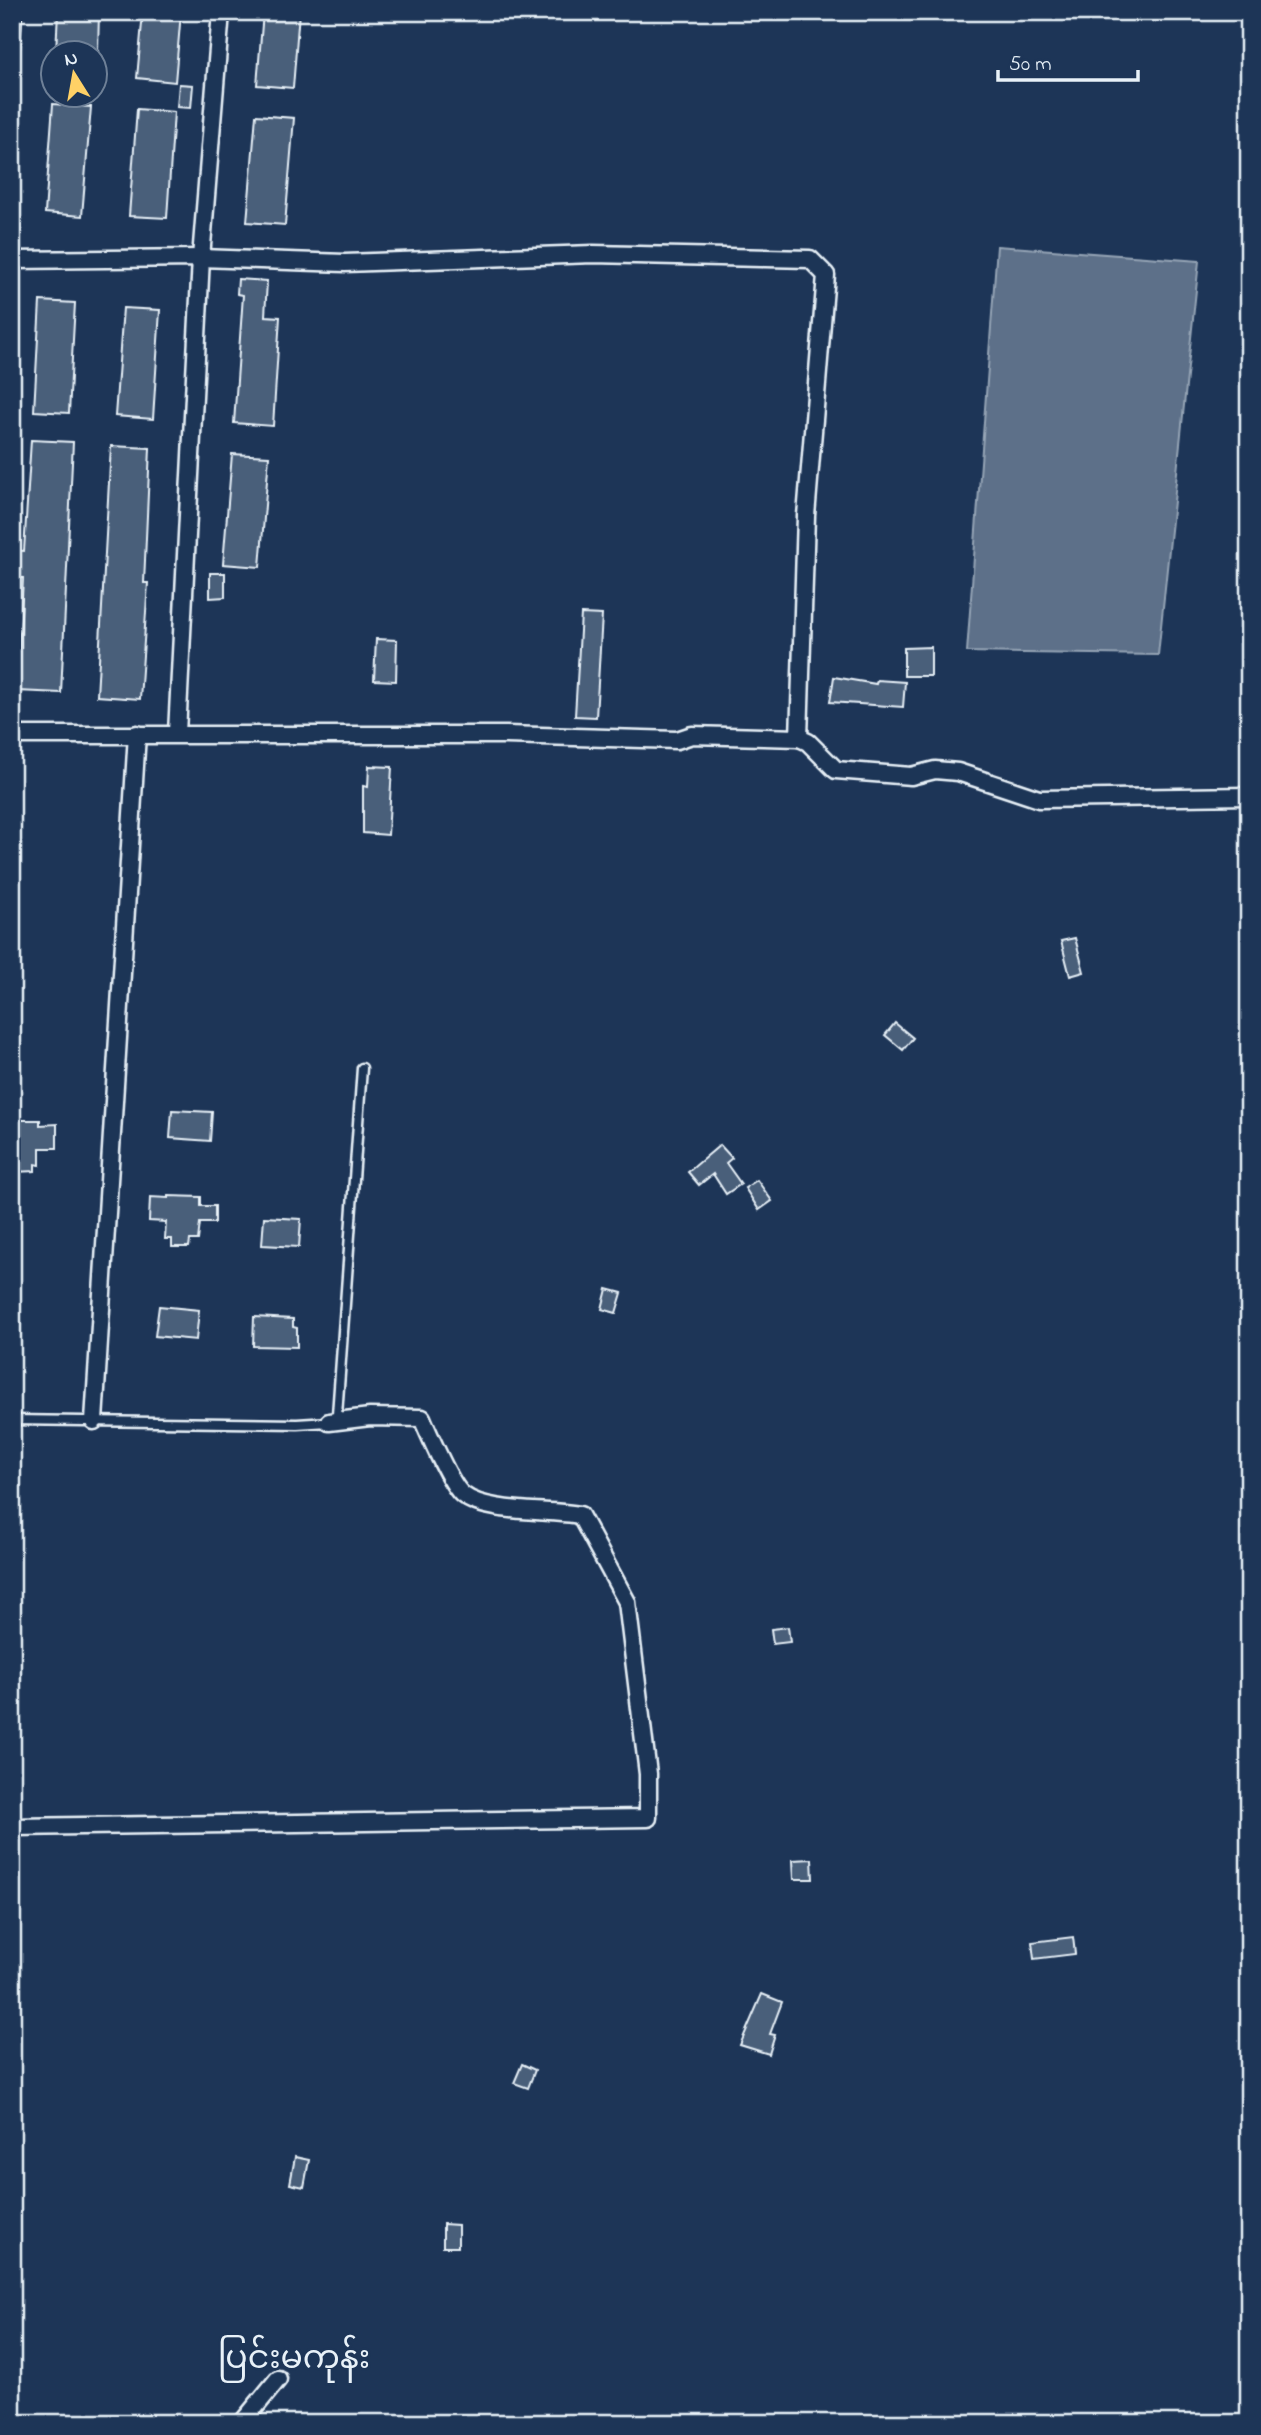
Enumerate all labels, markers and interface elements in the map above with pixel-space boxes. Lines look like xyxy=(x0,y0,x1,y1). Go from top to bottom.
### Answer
north arrow xyxy=(38,38,108,108)
scale bar xyxy=(998,38,1138,82)
text: N xyxy=(62,45,80,74)
text: 50 m xyxy=(1009,50,1052,80)
district label: ပြင်းမကုန်း xyxy=(218,2334,370,2384)

